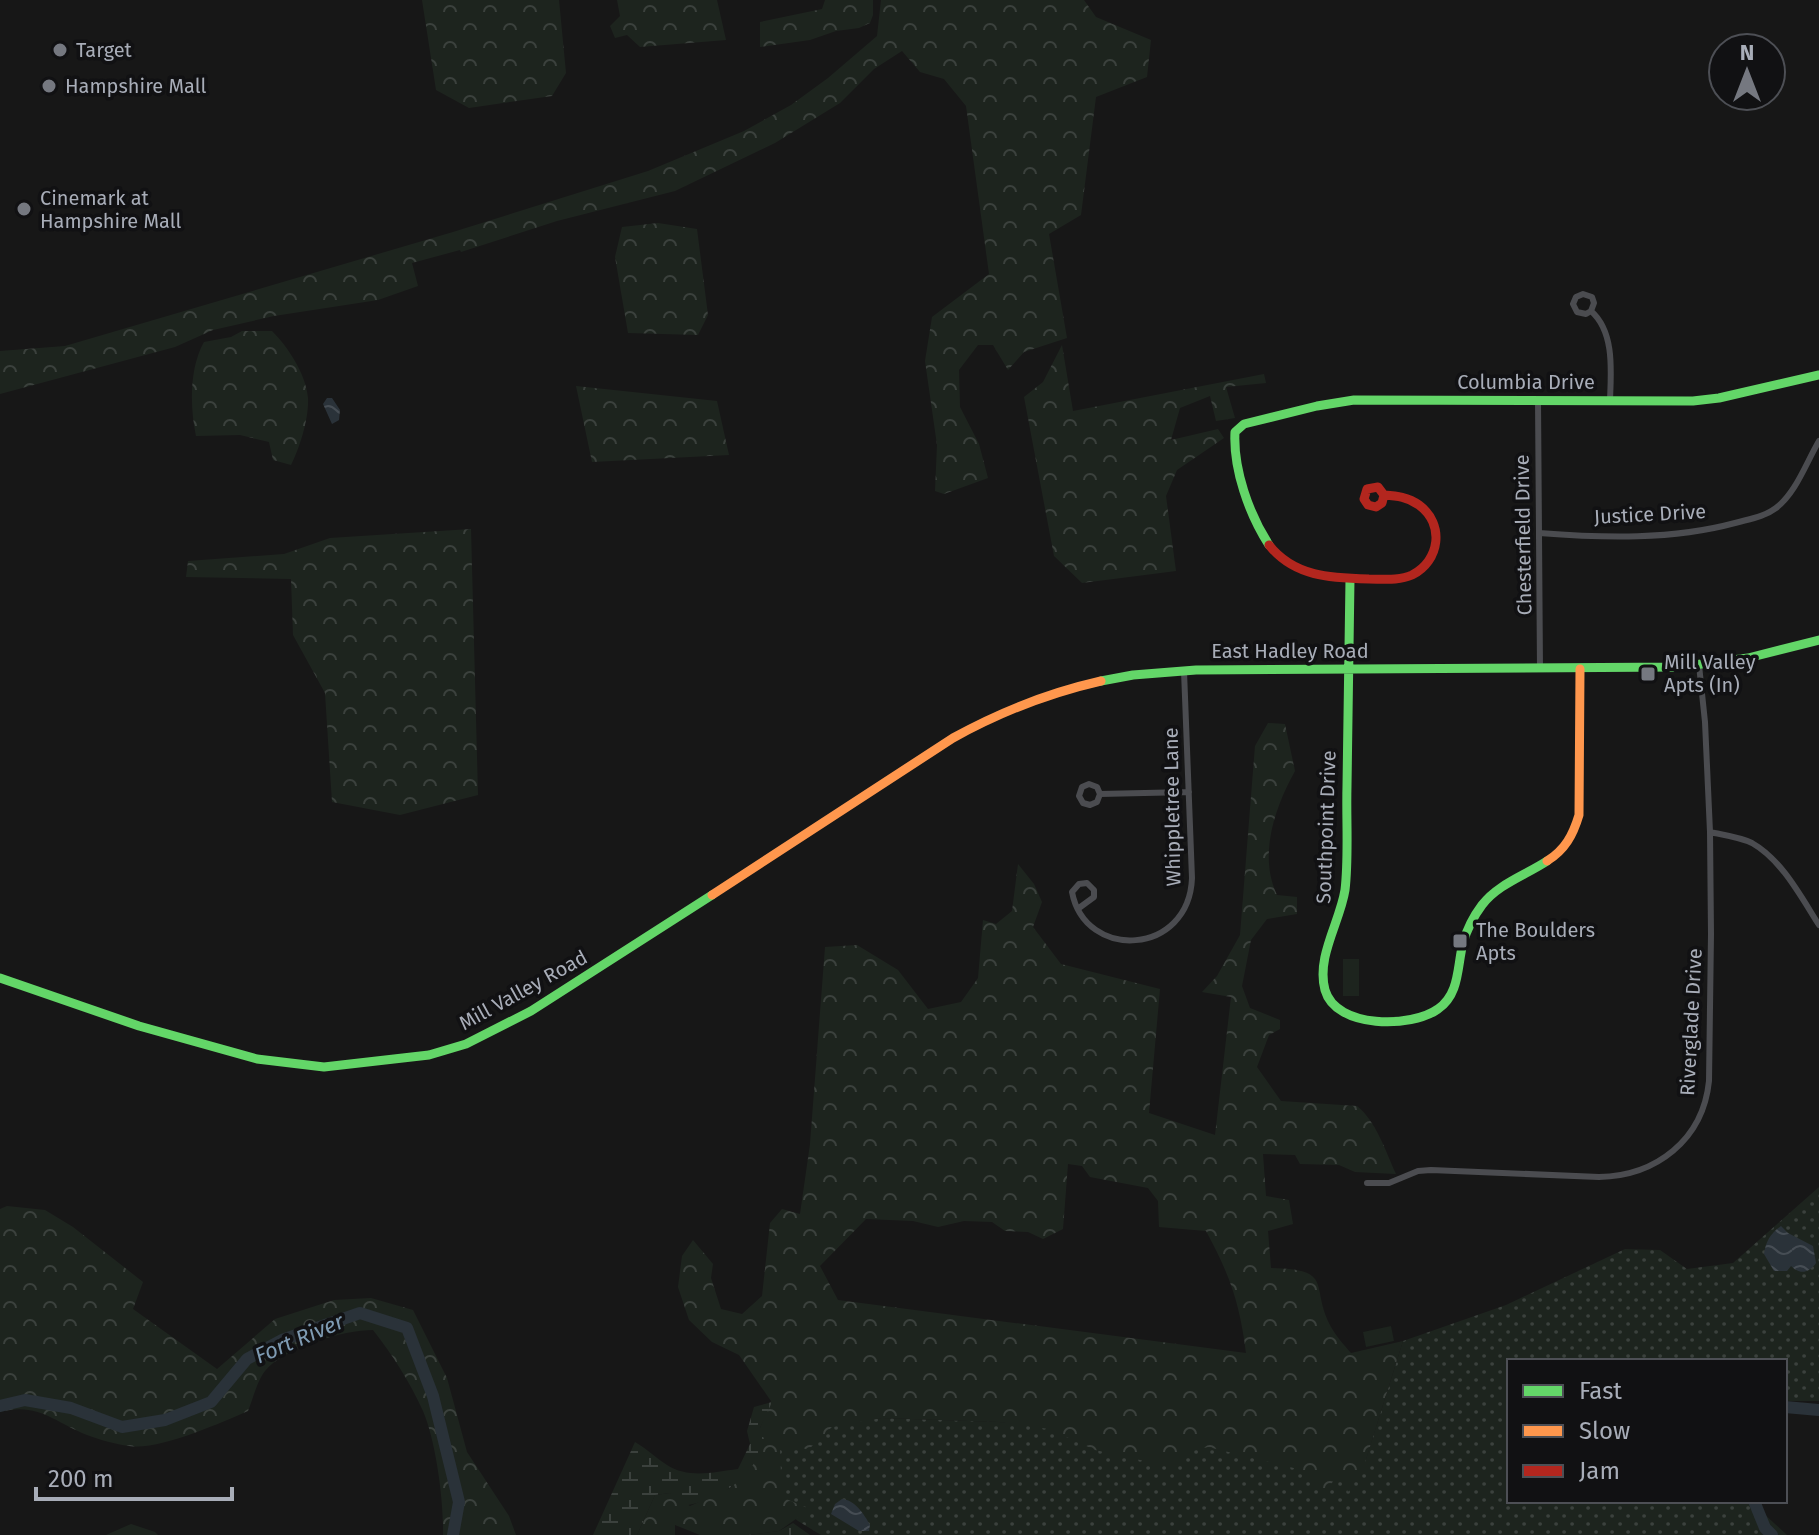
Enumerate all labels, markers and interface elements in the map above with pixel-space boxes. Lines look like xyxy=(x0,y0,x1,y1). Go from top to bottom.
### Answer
north arrow xyxy=(1707,32,1787,112)
place label: Target xyxy=(76,38,133,62)
text: N xyxy=(1740,39,1754,66)
marker: Target xyxy=(51,41,69,59)
place label: Hampshire Mall xyxy=(65,74,207,98)
marker: Hampshire Mall xyxy=(40,77,58,95)
place label: Cinemark at Hampshire Mall xyxy=(40,186,182,233)
marker: Cinemark at Hampshire Mall xyxy=(15,200,33,218)
street label: Columbia Drive xyxy=(1457,370,1595,394)
street label: Chesterfield Drive xyxy=(1510,454,1536,616)
street label: Justice Drive xyxy=(1593,499,1707,529)
street label: East Hadley Road xyxy=(1211,639,1369,663)
place label: Mill Valley Apts (In) xyxy=(1664,650,1756,697)
marker: Mill Valley Apts (In) xyxy=(1639,665,1657,683)
street label: Whippletree Lane xyxy=(1159,727,1185,887)
street label: Southpoint Drive xyxy=(1311,750,1341,904)
place label: The Boulders Apts xyxy=(1476,918,1595,965)
marker: The Boulders Apts xyxy=(1451,932,1469,950)
street label: Mill Valley Road xyxy=(455,945,591,1035)
street label: Riverglade Drive xyxy=(1675,948,1707,1096)
water label: Fort River xyxy=(251,1307,348,1369)
legend xyxy=(1507,1359,1787,1503)
text: Fast xyxy=(1579,1377,1622,1405)
text: Slow xyxy=(1579,1417,1630,1445)
scale bar xyxy=(36,1451,232,1501)
text: Jam xyxy=(1579,1457,1620,1485)
text: 200 m xyxy=(48,1465,114,1493)

